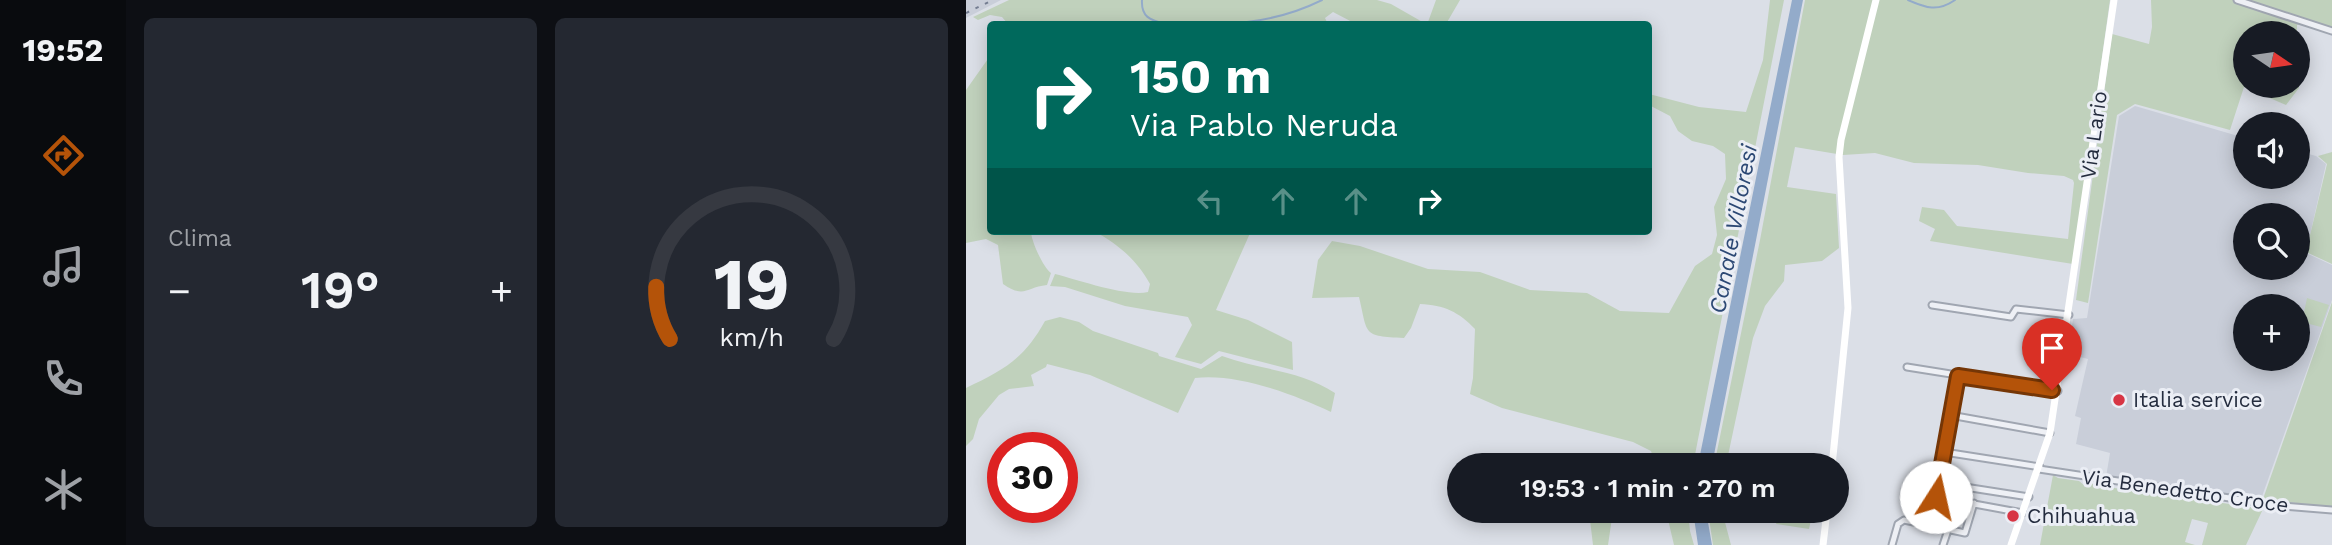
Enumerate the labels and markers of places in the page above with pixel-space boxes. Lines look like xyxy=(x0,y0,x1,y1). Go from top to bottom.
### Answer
pin xyxy=(2022,318,2082,390)
place label: Italia service xyxy=(2133,387,2263,412)
marker: Italia service xyxy=(2111,392,2127,408)
place label: Chihuahua xyxy=(2027,503,2136,528)
marker: Chihuahua xyxy=(2005,508,2021,524)

